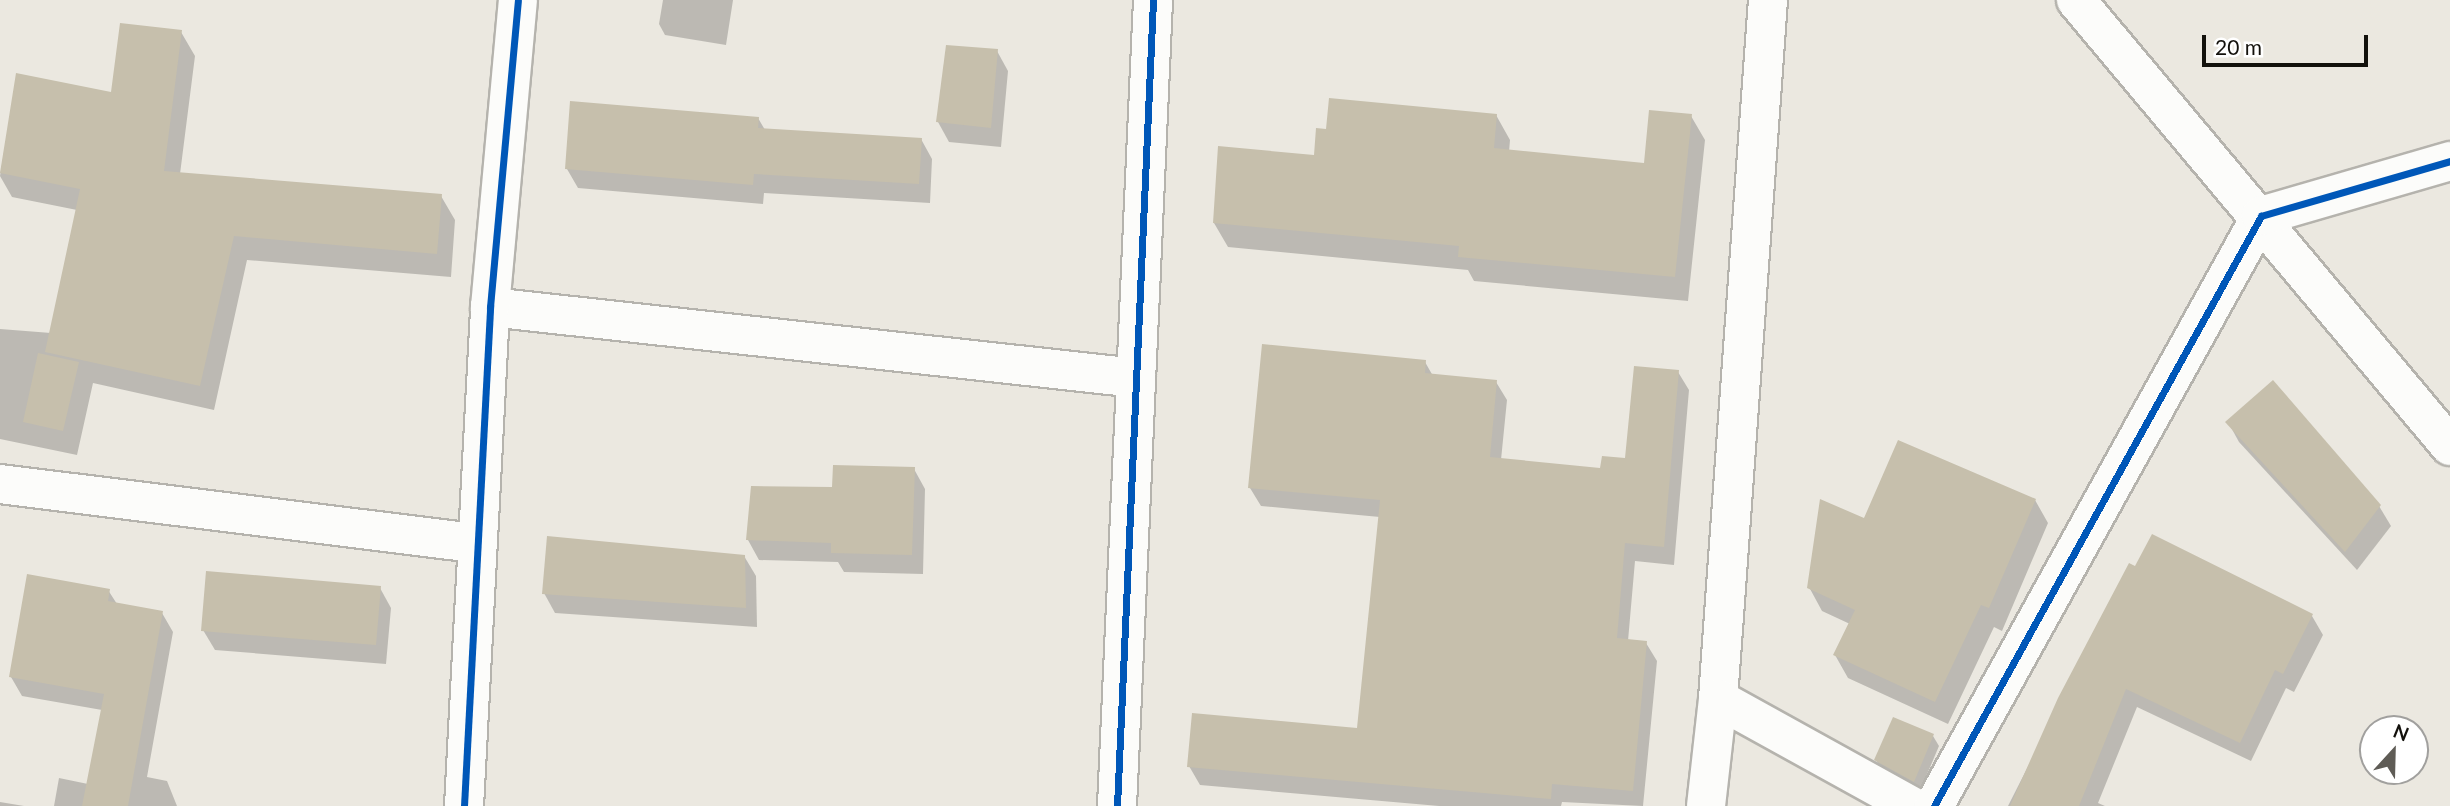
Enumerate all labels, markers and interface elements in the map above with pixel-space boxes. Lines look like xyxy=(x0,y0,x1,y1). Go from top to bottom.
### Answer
scale bar xyxy=(2205,21,2371,65)
text: 20 m xyxy=(2215,34,2262,59)
north arrow xyxy=(2359,715,2429,785)
text: N xyxy=(2390,719,2412,745)

